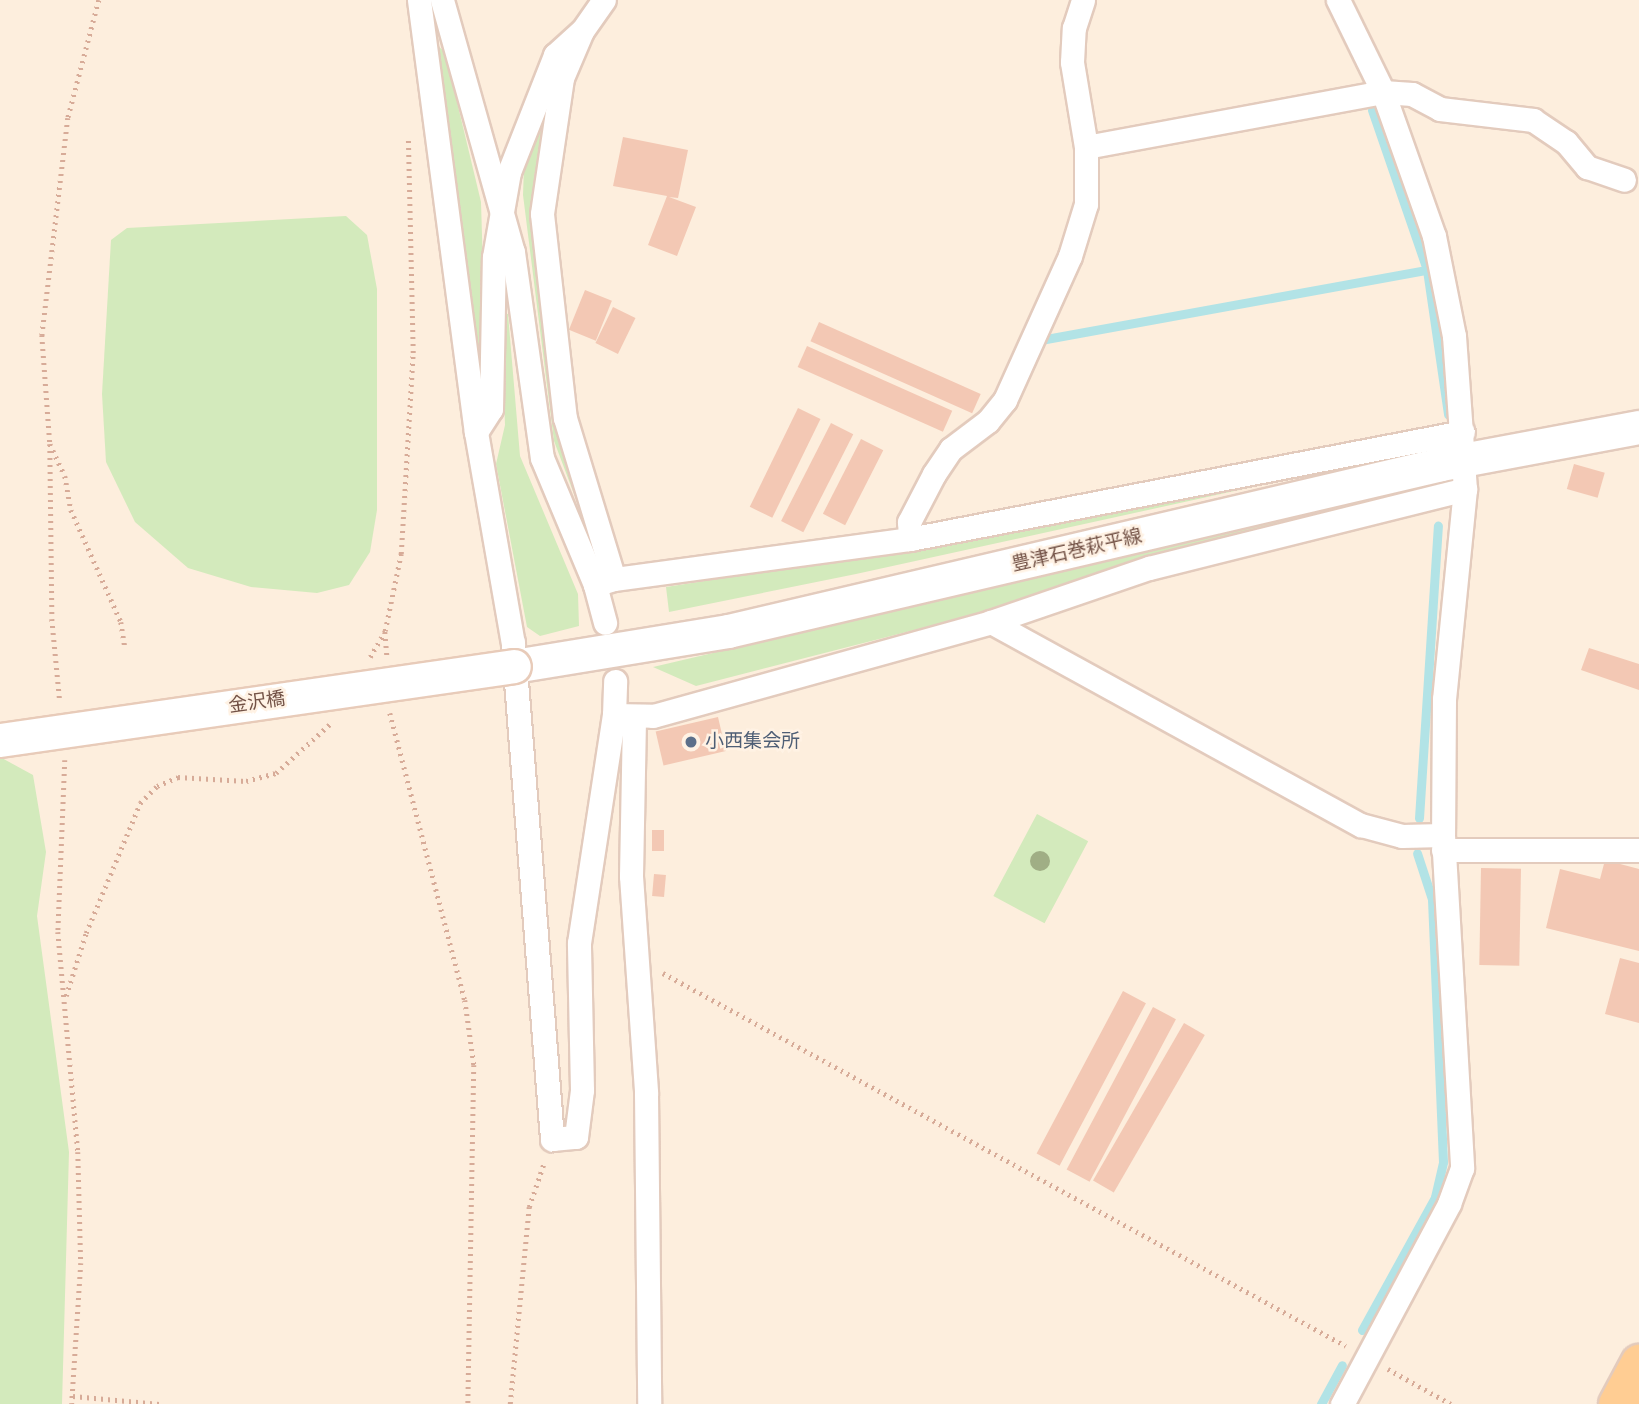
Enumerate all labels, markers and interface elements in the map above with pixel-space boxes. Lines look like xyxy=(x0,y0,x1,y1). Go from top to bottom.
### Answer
street label: 豊津石巻萩平線 xyxy=(1010,525,1144,577)
street label: 金沢橋 xyxy=(227,688,287,718)
place label: 小西集会所 xyxy=(705,731,800,753)
marker: 小西集会所 xyxy=(683,734,699,750)

